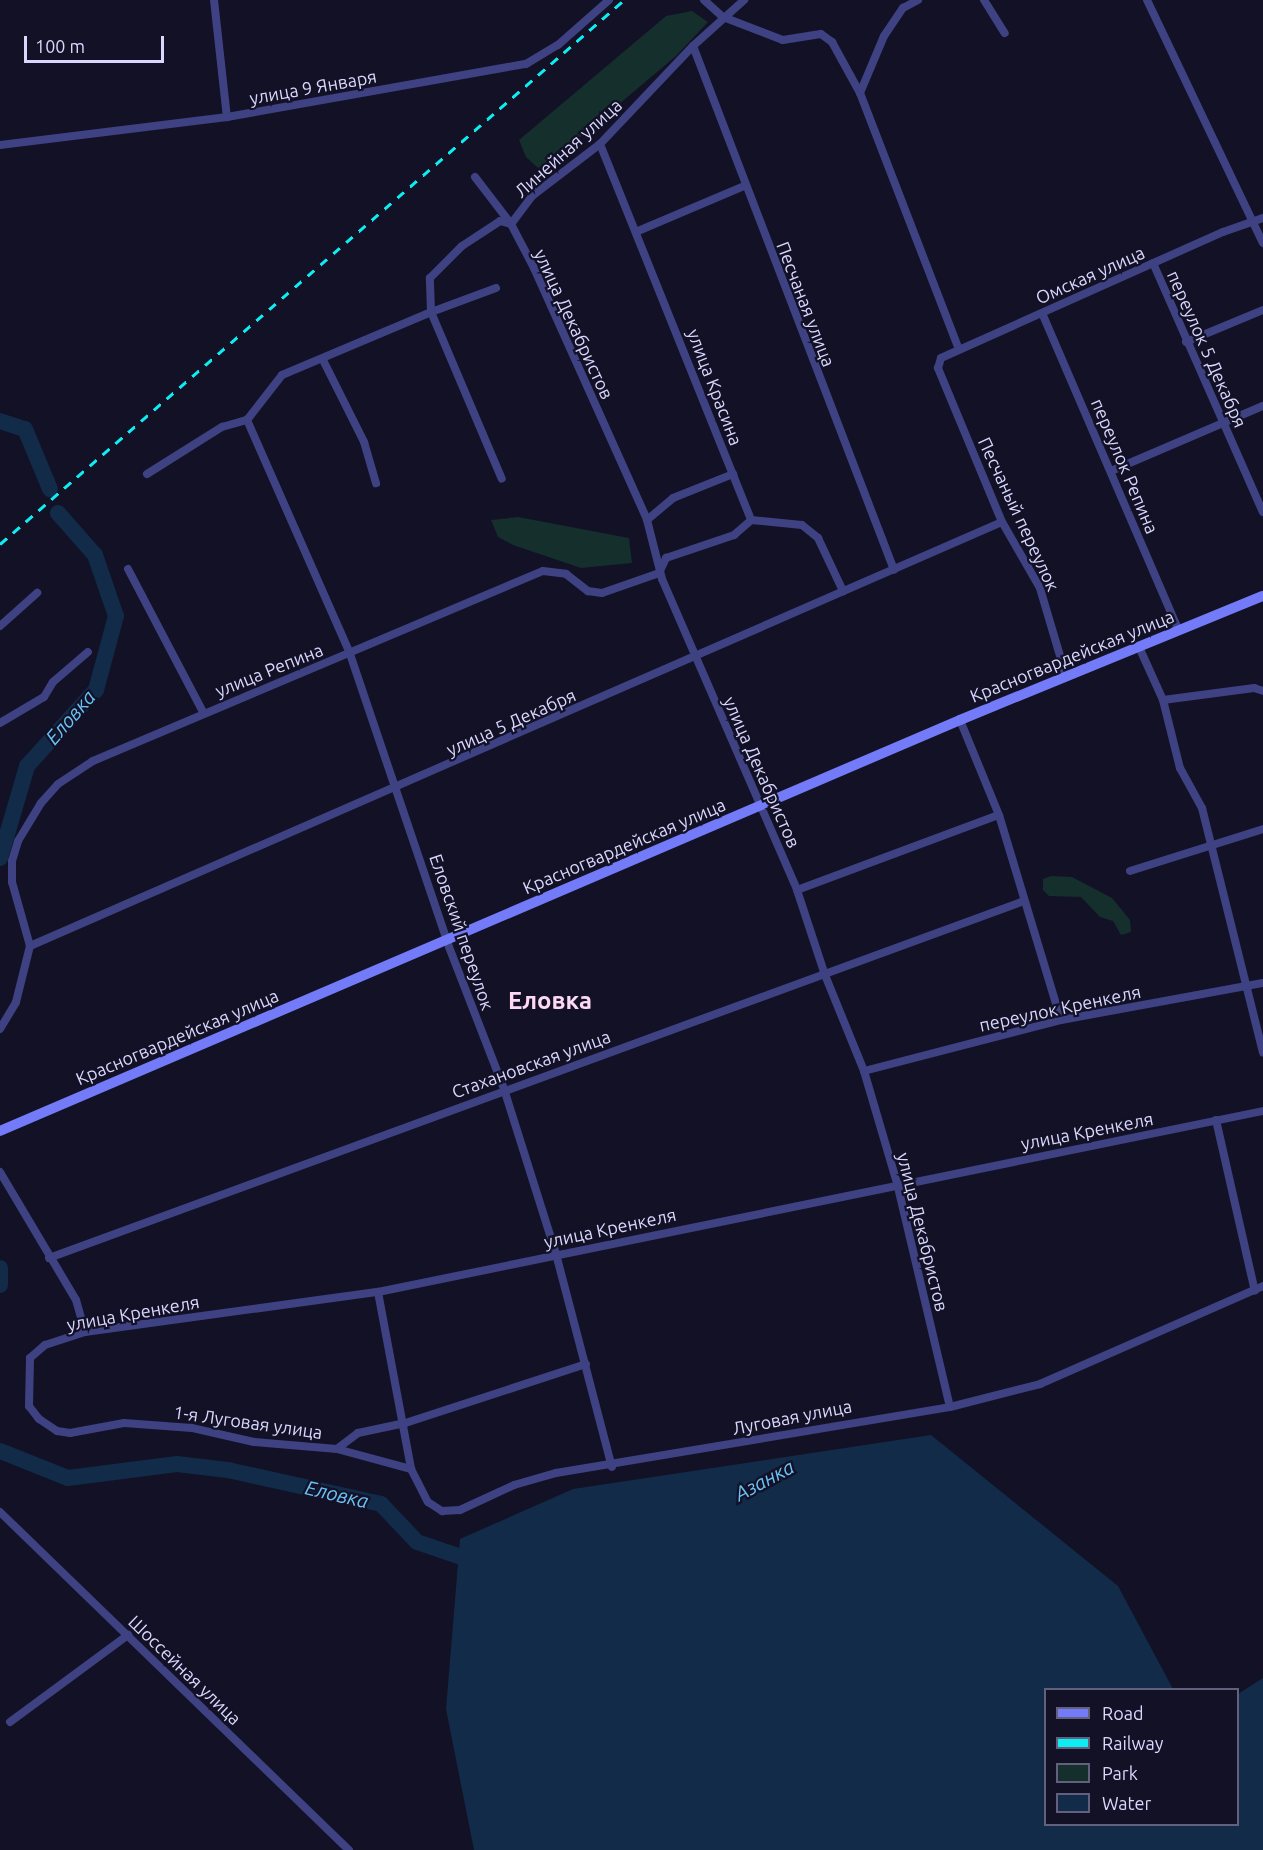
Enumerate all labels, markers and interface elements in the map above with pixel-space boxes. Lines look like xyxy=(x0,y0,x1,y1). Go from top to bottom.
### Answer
scale bar xyxy=(27,24,166,62)
text: 100 m xyxy=(35,36,85,56)
street label: улица 9 Января xyxy=(248,65,378,109)
street label: Линейная улица xyxy=(510,94,626,202)
street label: Песчаная улица xyxy=(772,238,840,370)
street label: Омская улица xyxy=(1032,241,1148,309)
street label: улица Декабристов xyxy=(530,246,618,402)
street label: переулок 5 Декабря xyxy=(1163,267,1251,431)
street label: улица Красина xyxy=(683,326,747,448)
street label: переулок Репина xyxy=(1087,395,1163,537)
street label: Песчаный переулок xyxy=(974,434,1064,594)
street label: Красногвардейская улица xyxy=(967,605,1177,707)
street label: улица Репина xyxy=(212,639,326,701)
street label: улица 5 Декабря xyxy=(443,684,579,760)
water label: Еловка xyxy=(40,685,100,749)
street label: улица Декабристов xyxy=(719,693,805,851)
street label: Красногвардейская улица xyxy=(519,793,729,899)
street label: Еловский переулок xyxy=(425,851,499,1013)
street label: переулок Кренкеля xyxy=(977,980,1143,1036)
street label: Красногвардейская улица xyxy=(72,984,282,1090)
district label: Еловка xyxy=(508,987,592,1015)
street label: Стахановская улица xyxy=(449,1025,613,1103)
street label: улица Кренкеля xyxy=(1019,1108,1155,1154)
street label: улица Декабристов xyxy=(893,1150,953,1314)
street label: улица Кренкеля xyxy=(542,1203,678,1253)
street label: улица Кренкеля xyxy=(65,1291,201,1335)
street label: Луговая улица xyxy=(730,1395,854,1439)
street label: 1-я Луговая улица xyxy=(172,1401,324,1443)
water label: Азанка xyxy=(730,1454,798,1506)
water label: Еловка xyxy=(303,1475,371,1513)
street label: Шоссейная улица xyxy=(124,1611,246,1729)
legend xyxy=(1044,1688,1239,1826)
text: Road xyxy=(1102,1703,1144,1723)
text: Railway xyxy=(1102,1733,1163,1753)
text: Park xyxy=(1102,1763,1138,1783)
text: Water xyxy=(1102,1793,1151,1813)

